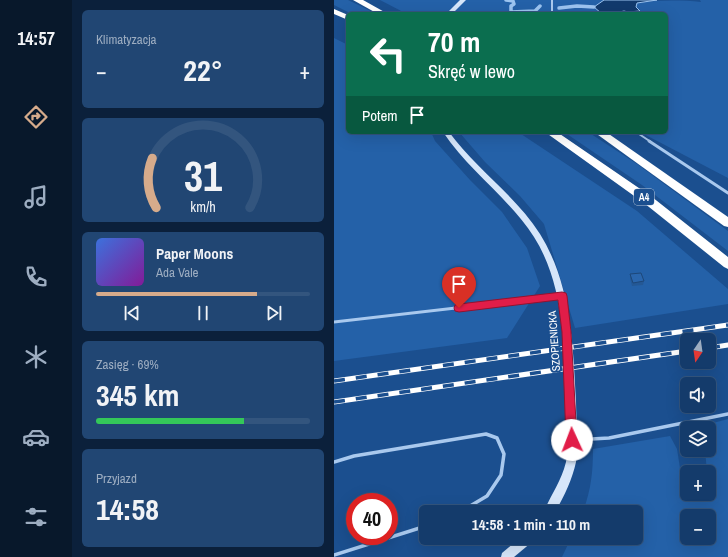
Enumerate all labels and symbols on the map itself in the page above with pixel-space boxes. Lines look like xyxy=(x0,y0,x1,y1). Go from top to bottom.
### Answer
road number: A4 xyxy=(634,189,654,205)
pin xyxy=(442,267,476,308)
street label: SZOPIENICKA xyxy=(545,309,563,372)
north arrow xyxy=(680,333,716,369)
position arrow xyxy=(551,419,593,461)
speed limit sign: 40 xyxy=(346,493,398,545)

